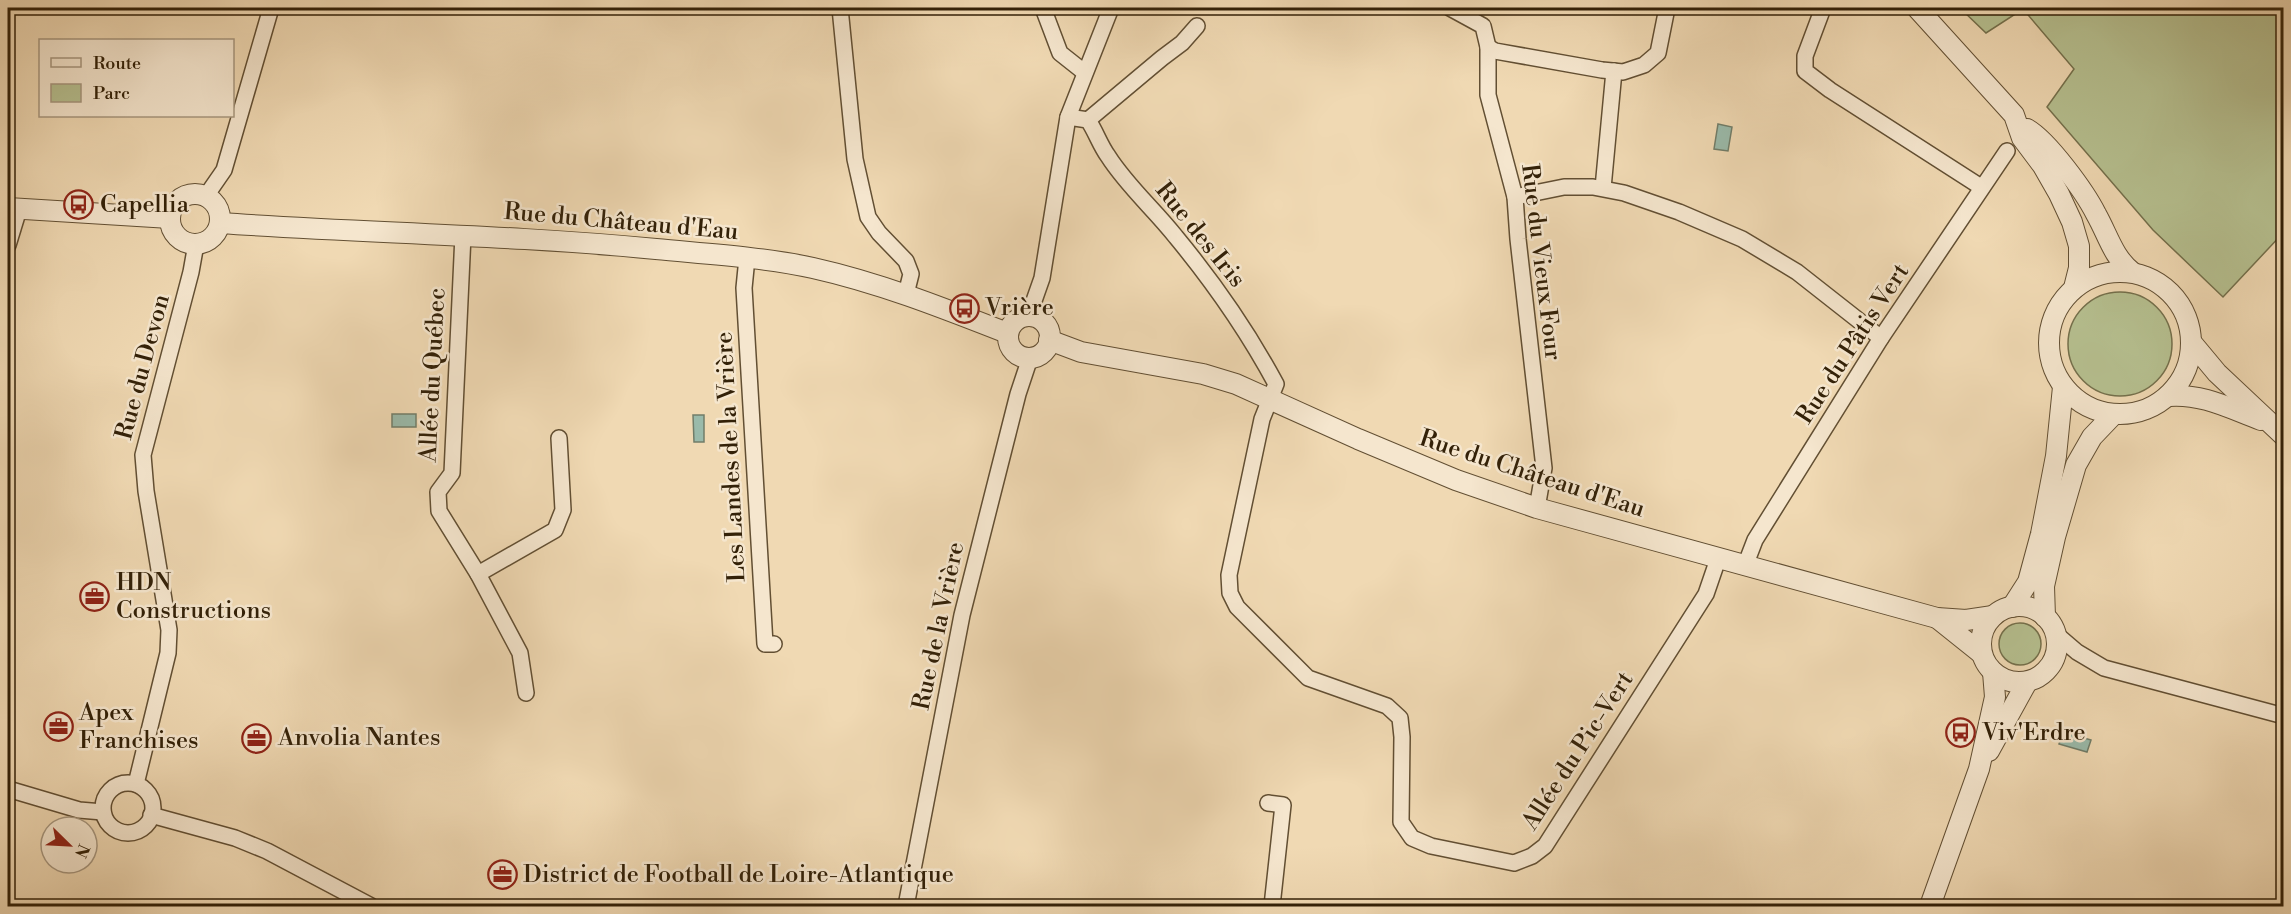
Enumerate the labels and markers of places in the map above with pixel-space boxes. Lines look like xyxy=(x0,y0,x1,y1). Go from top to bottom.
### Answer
bus stop icon: Capellia xyxy=(63,189,95,221)
place label: Capellia xyxy=(100,190,190,220)
bus stop icon: Vrière xyxy=(948,292,980,324)
place label: Vrière xyxy=(984,293,1054,323)
place label: HDN Constructions xyxy=(116,568,271,626)
office icon: HDN Constructions xyxy=(79,581,111,613)
place label: Apex Franchises xyxy=(78,698,199,756)
office icon: Apex Franchises xyxy=(42,711,74,743)
bus stop icon: Viv'Erdre xyxy=(1945,717,1977,749)
place label: Viv'Erdre xyxy=(1981,718,2086,748)
office icon: Anvolia Nantes xyxy=(241,722,273,754)
place label: Anvolia Nantes xyxy=(277,723,440,753)
office icon: District de Football de Loire-Atlantique xyxy=(486,859,518,891)
place label: District de Football de Loire-Atlantique xyxy=(523,860,954,890)

